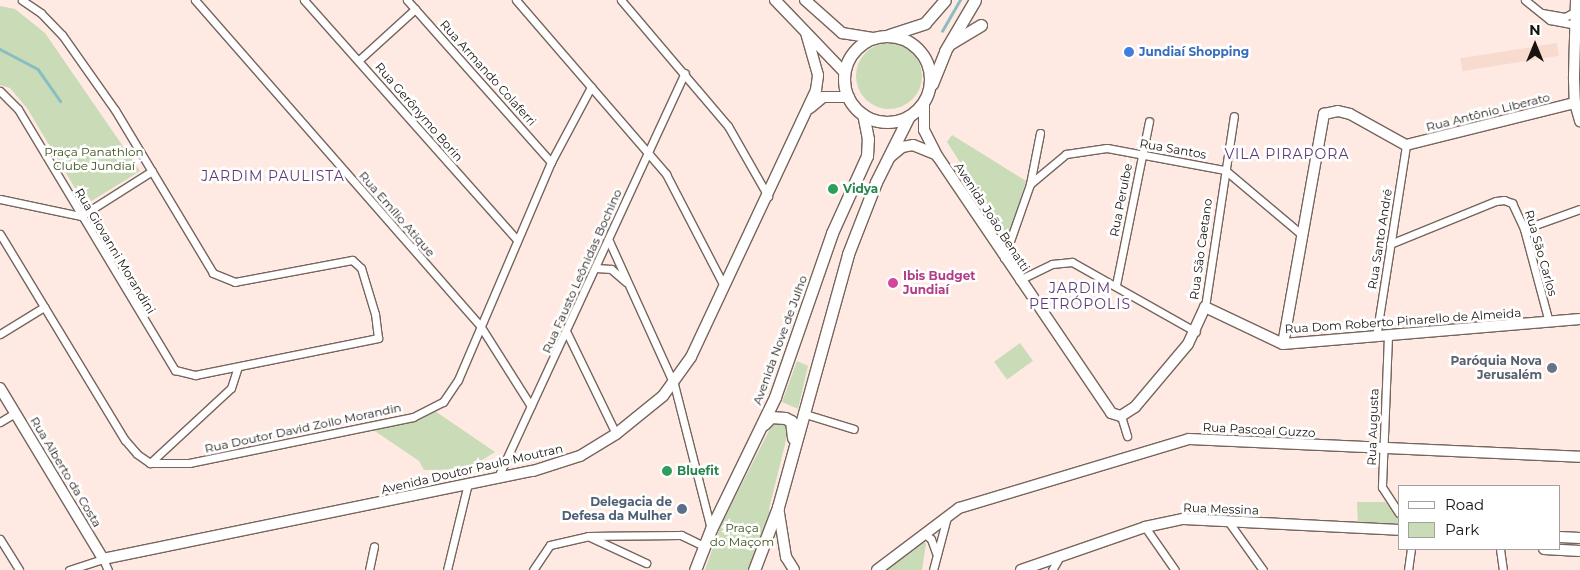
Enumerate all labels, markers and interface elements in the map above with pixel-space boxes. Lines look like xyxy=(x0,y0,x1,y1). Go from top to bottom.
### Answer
street label: Rua Armando Colaferri xyxy=(437,17,539,129)
north arrow xyxy=(1510,20,1560,70)
text: N xyxy=(1529,21,1541,39)
place label: Jundiaí Shopping xyxy=(1139,45,1249,59)
marker: Jundiaí Shopping xyxy=(1123,46,1135,58)
street label: Rua Gerônymo Borin xyxy=(372,60,466,164)
street label: Rua Antônio Liberato xyxy=(1425,90,1551,134)
street label: Rua Santos xyxy=(1138,136,1208,162)
park label: Praça Panathlon Clube Jundiaí xyxy=(44,145,144,173)
district label: VILA PIRAPORA xyxy=(1223,146,1351,162)
street label: Avenida João Benatti xyxy=(951,160,1033,274)
street label: Rua Peruíbe xyxy=(1107,162,1135,238)
district label: JARDIM PAULISTA xyxy=(199,168,347,184)
street label: Rua Emílio Atique xyxy=(356,168,438,260)
place label: Vidya xyxy=(843,182,878,196)
marker: Vidya xyxy=(827,183,839,195)
street label: Rua Giovanni Morandini xyxy=(72,186,158,316)
street label: Rua Fausto Leônidas Bochino xyxy=(539,187,625,355)
street label: Rua Santo André xyxy=(1365,188,1395,290)
street label: Rua São Caetano xyxy=(1187,197,1215,301)
street label: Rua São Carlos xyxy=(1522,208,1560,298)
place label: Ibis Budget Jundiaí xyxy=(903,269,976,297)
street label: Avenida Nove de Julho xyxy=(750,273,810,407)
marker: Ibis Budget Jundiaí xyxy=(887,277,899,289)
district label: JARDIM PETRÓPOLIS xyxy=(1028,280,1132,312)
street label: Rua Dom Roberto Pinarello de Almeida xyxy=(1284,306,1522,336)
place label: Paróquia Nova Jerusalém xyxy=(1450,354,1542,382)
marker: Paróquia Nova Jerusalém xyxy=(1546,362,1558,374)
street label: Rua Augusta xyxy=(1364,388,1382,466)
street label: Rua Doutor David Zoilo Morandin xyxy=(203,400,403,456)
street label: Rua Alberto da Costa xyxy=(27,414,105,530)
street label: Rua Pascoal Guzzo xyxy=(1202,420,1316,440)
street label: Avenida Doutor Paulo Moutran xyxy=(380,441,564,497)
place label: Bluefit xyxy=(677,464,719,478)
marker: Bluefit xyxy=(661,465,673,477)
legend xyxy=(1398,485,1560,550)
place label: Delegacia de Defesa da Mulher xyxy=(562,495,672,523)
text: Road xyxy=(1445,495,1484,514)
street label: Rua Messina xyxy=(1183,500,1259,518)
marker: Delegacia de Defesa da Mulher xyxy=(676,503,688,515)
text: Park xyxy=(1445,520,1479,539)
park label: Praça do Maçom xyxy=(710,521,774,549)

